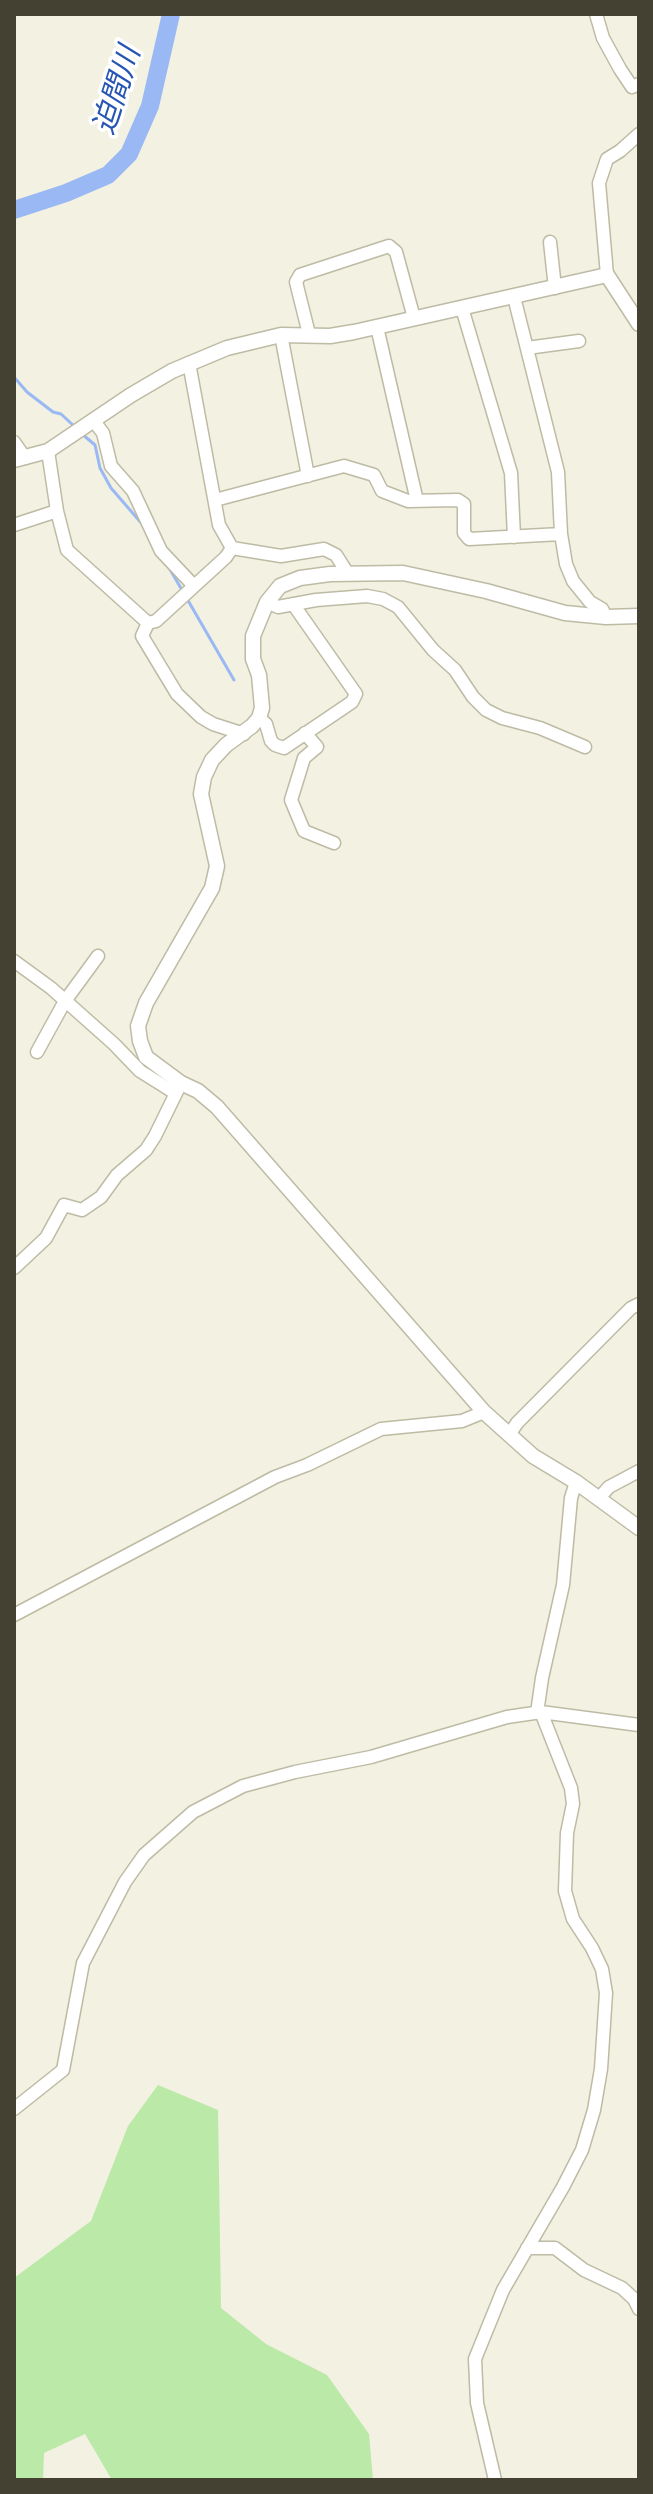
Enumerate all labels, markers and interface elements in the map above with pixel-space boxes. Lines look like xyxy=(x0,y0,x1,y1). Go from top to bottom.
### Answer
water label: 迫間川 xyxy=(88,43,150,139)

